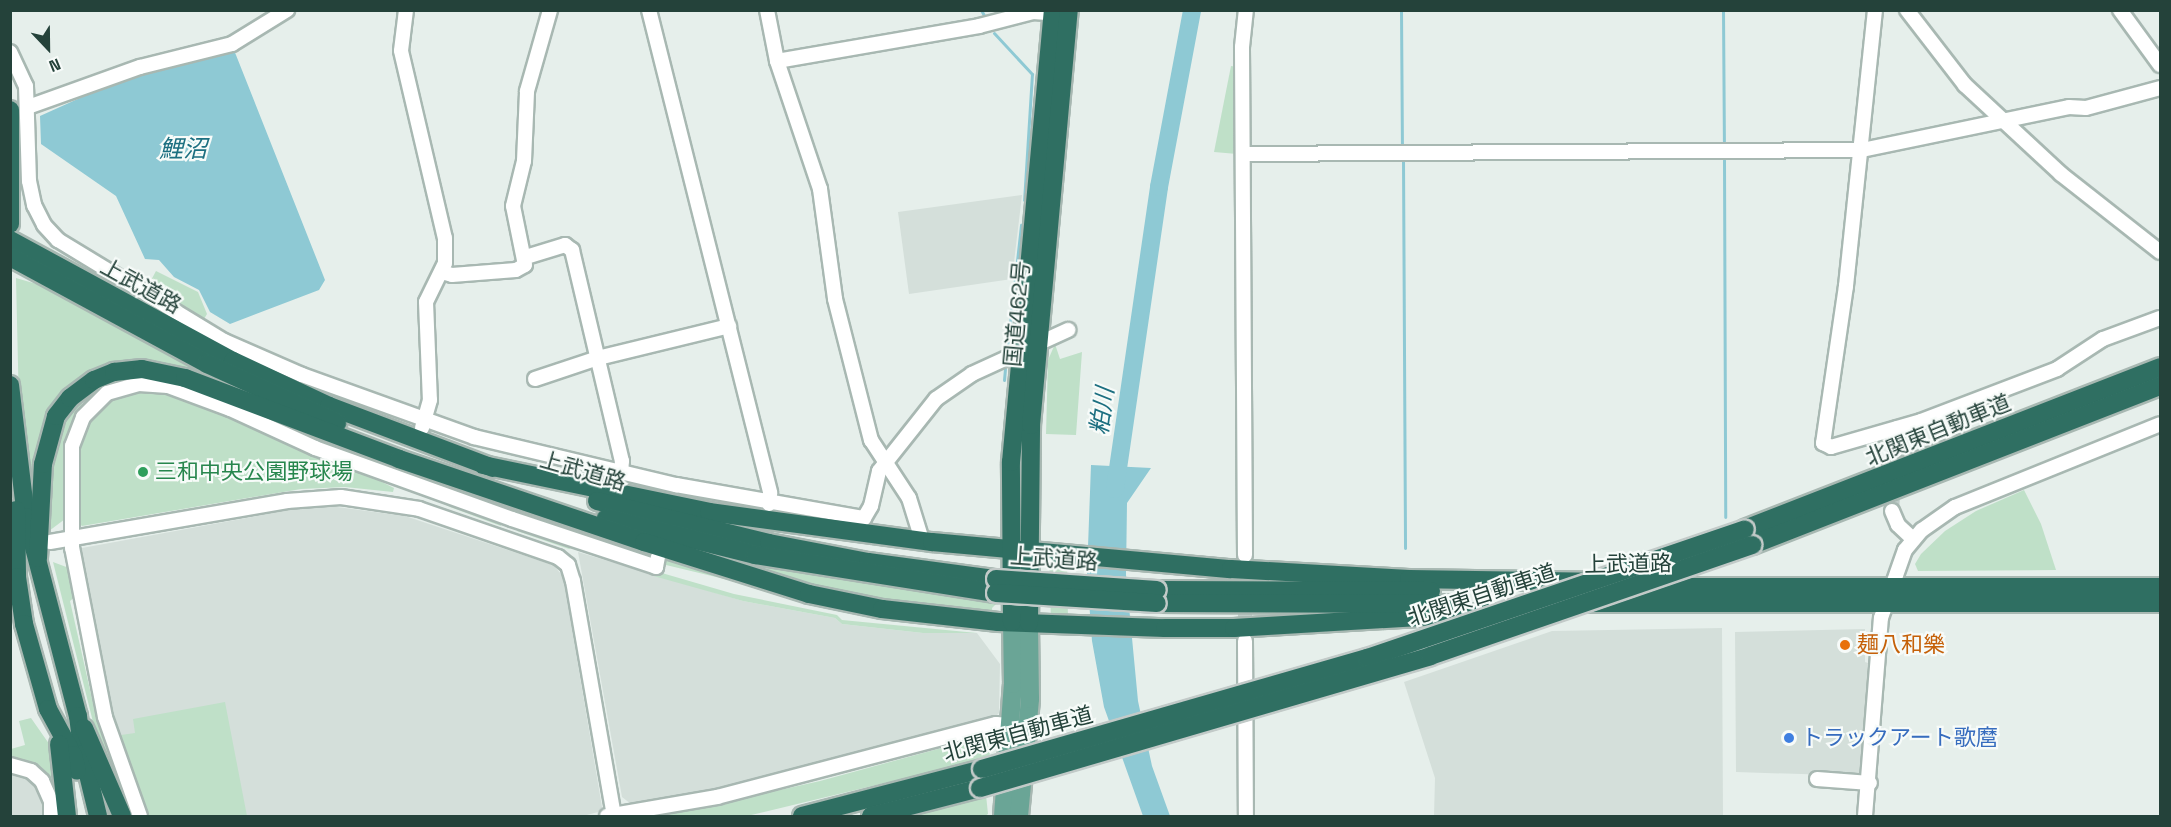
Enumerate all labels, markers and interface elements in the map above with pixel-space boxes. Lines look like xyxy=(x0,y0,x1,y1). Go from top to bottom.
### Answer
north arrow xyxy=(18,18,78,78)
text: N xyxy=(46,53,64,77)
water label: 鯉沼 xyxy=(159,135,207,163)
street label: 上武道路 xyxy=(96,253,186,319)
street label: 国道462号 xyxy=(999,260,1035,368)
water label: 粕川 xyxy=(1084,385,1120,437)
street label: 北関東自動車道 xyxy=(1862,389,2014,471)
street label: 上武道路 xyxy=(537,446,629,496)
place label: 三和中央公園野球場 xyxy=(155,459,353,485)
marker: 三和中央公園野球場 xyxy=(136,465,150,479)
street label: 上武道路 xyxy=(1009,543,1099,575)
street label: 上武道路 xyxy=(1584,550,1672,578)
street label: 北関東自動車道 xyxy=(1405,559,1559,631)
place label: 麺八和樂 xyxy=(1857,632,1945,658)
marker: 麺八和樂 xyxy=(1838,638,1852,652)
street label: 北関東自動車道 xyxy=(940,701,1096,767)
place label: トラックアート歌麿 xyxy=(1801,725,1998,751)
marker: トラックアート歌麿 xyxy=(1782,731,1796,745)

